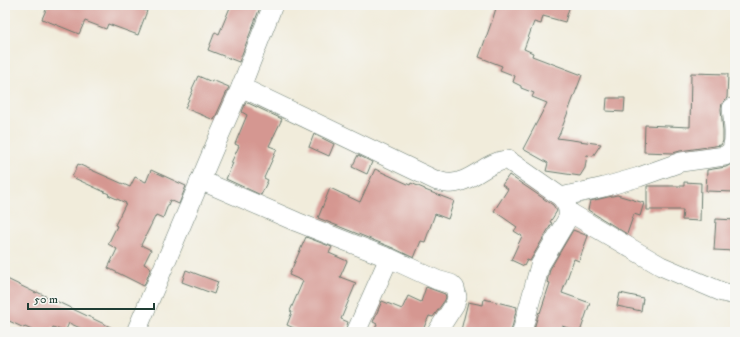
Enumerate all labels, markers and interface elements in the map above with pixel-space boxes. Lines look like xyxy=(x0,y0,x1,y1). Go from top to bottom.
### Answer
scale bar xyxy=(28,285,154,311)
text: 50 m xyxy=(34,292,58,307)

